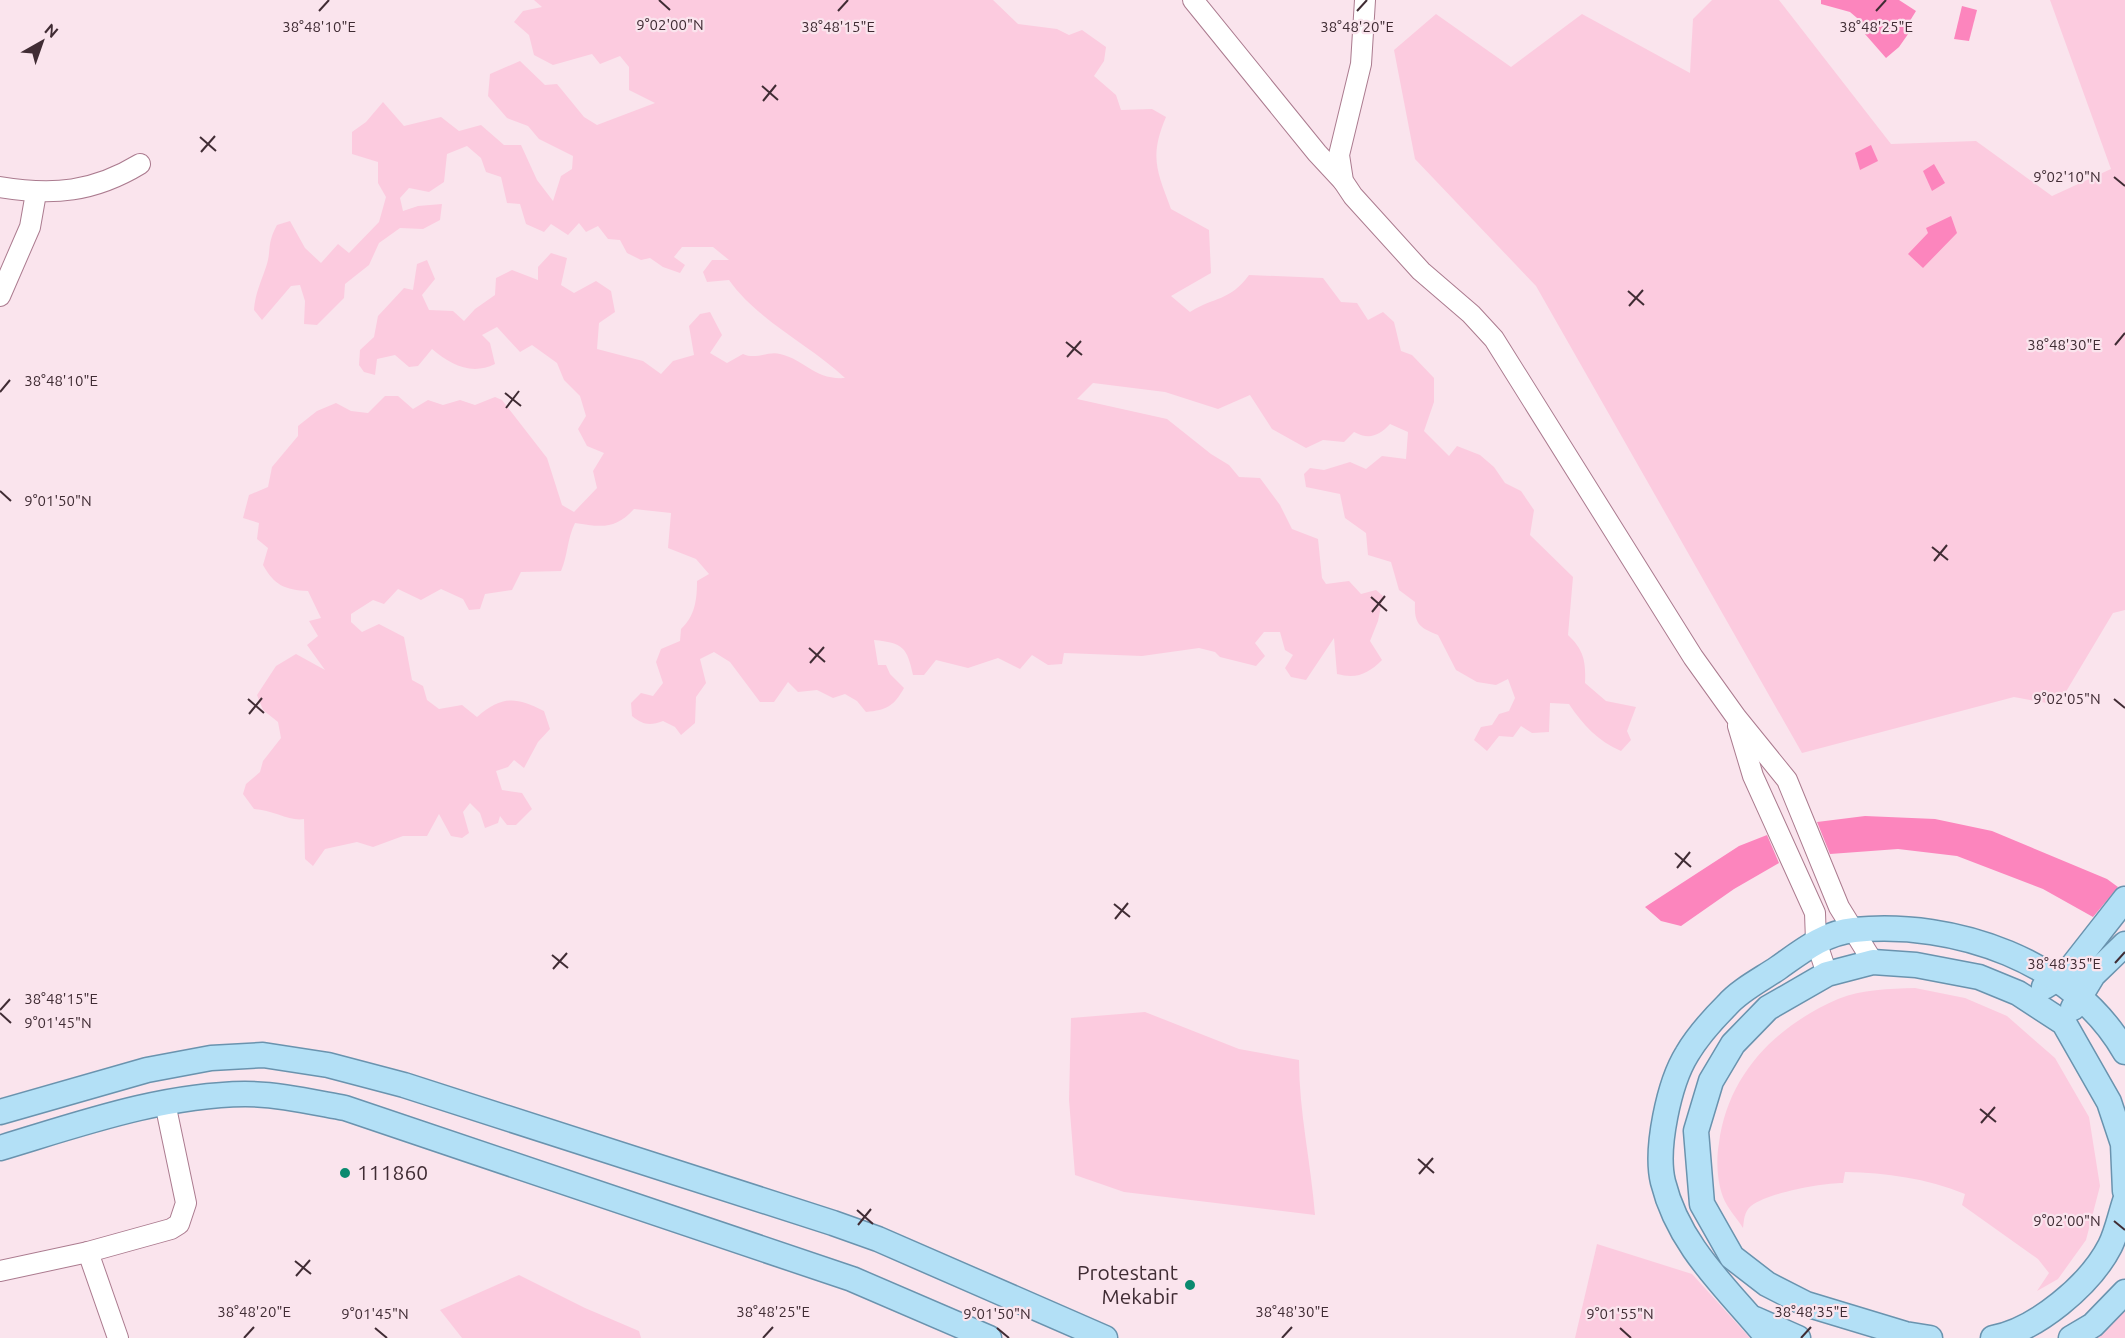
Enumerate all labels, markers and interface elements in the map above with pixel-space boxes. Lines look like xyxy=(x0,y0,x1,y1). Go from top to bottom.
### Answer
north arrow xyxy=(12,12,72,72)
text: 9°02'00"N xyxy=(636,16,704,33)
text: 38°48'10"E xyxy=(282,18,356,35)
text: 38°48'15"E xyxy=(801,18,875,35)
text: 38°48'20"E xyxy=(1320,18,1394,35)
text: 38°48'25"E xyxy=(1839,18,1913,35)
text: N xyxy=(41,20,62,41)
text: 9°02'10"N xyxy=(2033,168,2101,185)
text: 38°48'30"E xyxy=(2027,336,2101,353)
text: 38°48'10"E xyxy=(24,372,98,389)
text: 9°01'50"N xyxy=(24,492,92,509)
text: 9°02'05"N xyxy=(2033,690,2101,707)
text: 38°48'35"E xyxy=(2027,955,2101,972)
text: 38°48'15"E xyxy=(24,990,98,1007)
text: 9°01'45"N xyxy=(24,1014,92,1031)
place label: 111860 xyxy=(357,1160,428,1184)
marker: 111860 xyxy=(338,1166,352,1180)
text: 9°02'00"N xyxy=(2033,1212,2101,1229)
place label: Protestant Mekabir xyxy=(1077,1260,1178,1308)
marker: Protestant Mekabir xyxy=(1183,1278,1197,1292)
text: 38°48'20"E xyxy=(217,1303,291,1320)
text: 38°48'25"E xyxy=(736,1303,810,1320)
text: 38°48'30"E xyxy=(1255,1303,1329,1320)
text: 38°48'35"E xyxy=(1774,1303,1848,1320)
text: 9°01'45"N xyxy=(341,1305,409,1322)
text: 9°01'50"N xyxy=(963,1305,1031,1322)
text: 9°01'55"N xyxy=(1586,1305,1654,1322)

